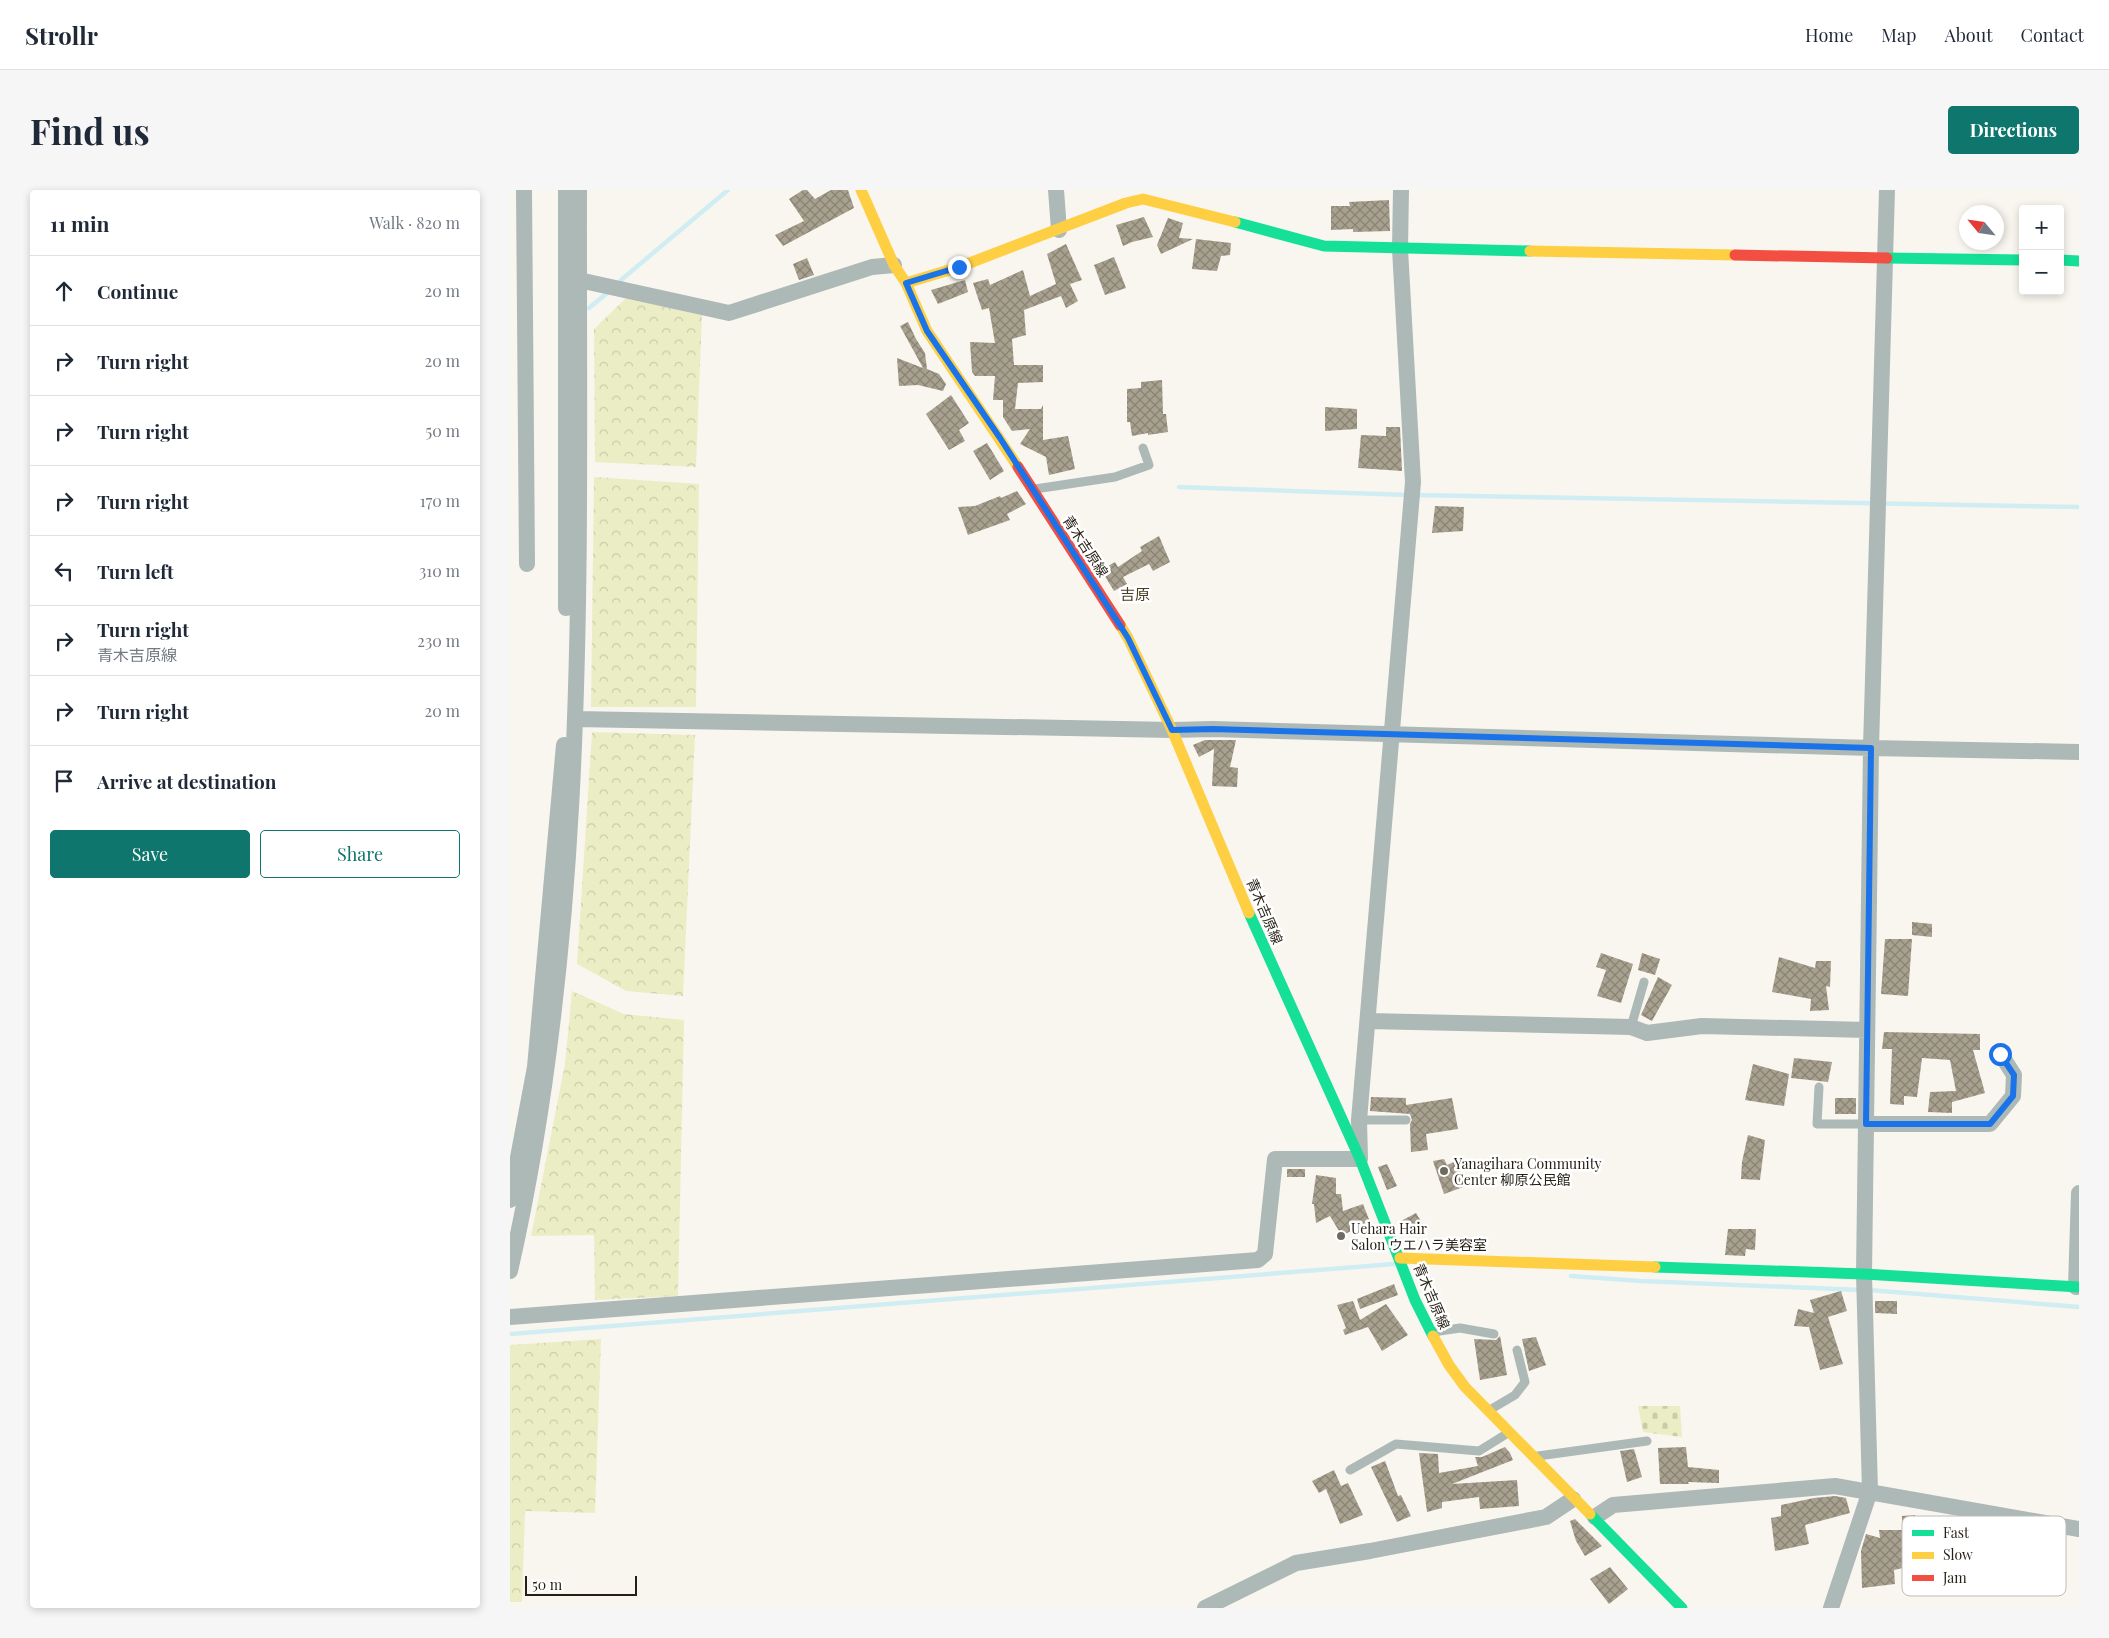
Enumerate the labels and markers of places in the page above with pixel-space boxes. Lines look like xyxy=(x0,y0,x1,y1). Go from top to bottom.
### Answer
place label: Yanagihara Community Center 柳原公民館 xyxy=(1453,1154,1602,1189)
marker: Yanagihara Community Center 柳原公民館 xyxy=(1438,1165,1450,1177)
place label: Uehara Hair Salon ウエハラ美容室 xyxy=(1351,1219,1487,1254)
marker: Uehara Hair Salon ウエハラ美容室 xyxy=(1335,1230,1347,1242)

